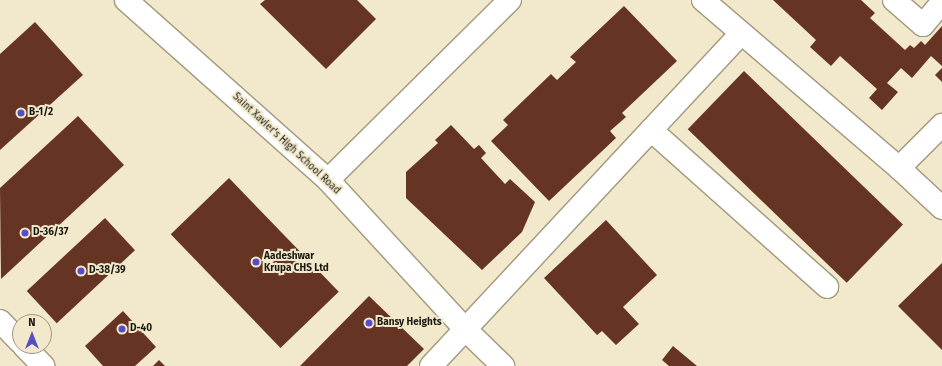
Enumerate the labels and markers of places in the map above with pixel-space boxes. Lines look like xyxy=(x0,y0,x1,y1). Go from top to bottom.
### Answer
place label: B-1/2 xyxy=(29,107,53,119)
marker: B-1/2 xyxy=(16,108,26,118)
place label: D-36/37 xyxy=(33,227,68,239)
marker: D-36/37 xyxy=(20,228,30,238)
place label: Aadeshwar Krupa CHS Ltd xyxy=(264,250,329,274)
marker: Aadeshwar Krupa CHS Ltd xyxy=(251,257,261,267)
place label: D-38/39 xyxy=(89,265,126,277)
marker: D-38/39 xyxy=(76,266,86,276)
place label: Bansy Heights xyxy=(377,317,442,329)
marker: Bansy Heights xyxy=(364,318,374,328)
place label: D-40 xyxy=(130,323,152,335)
marker: D-40 xyxy=(117,324,127,334)

